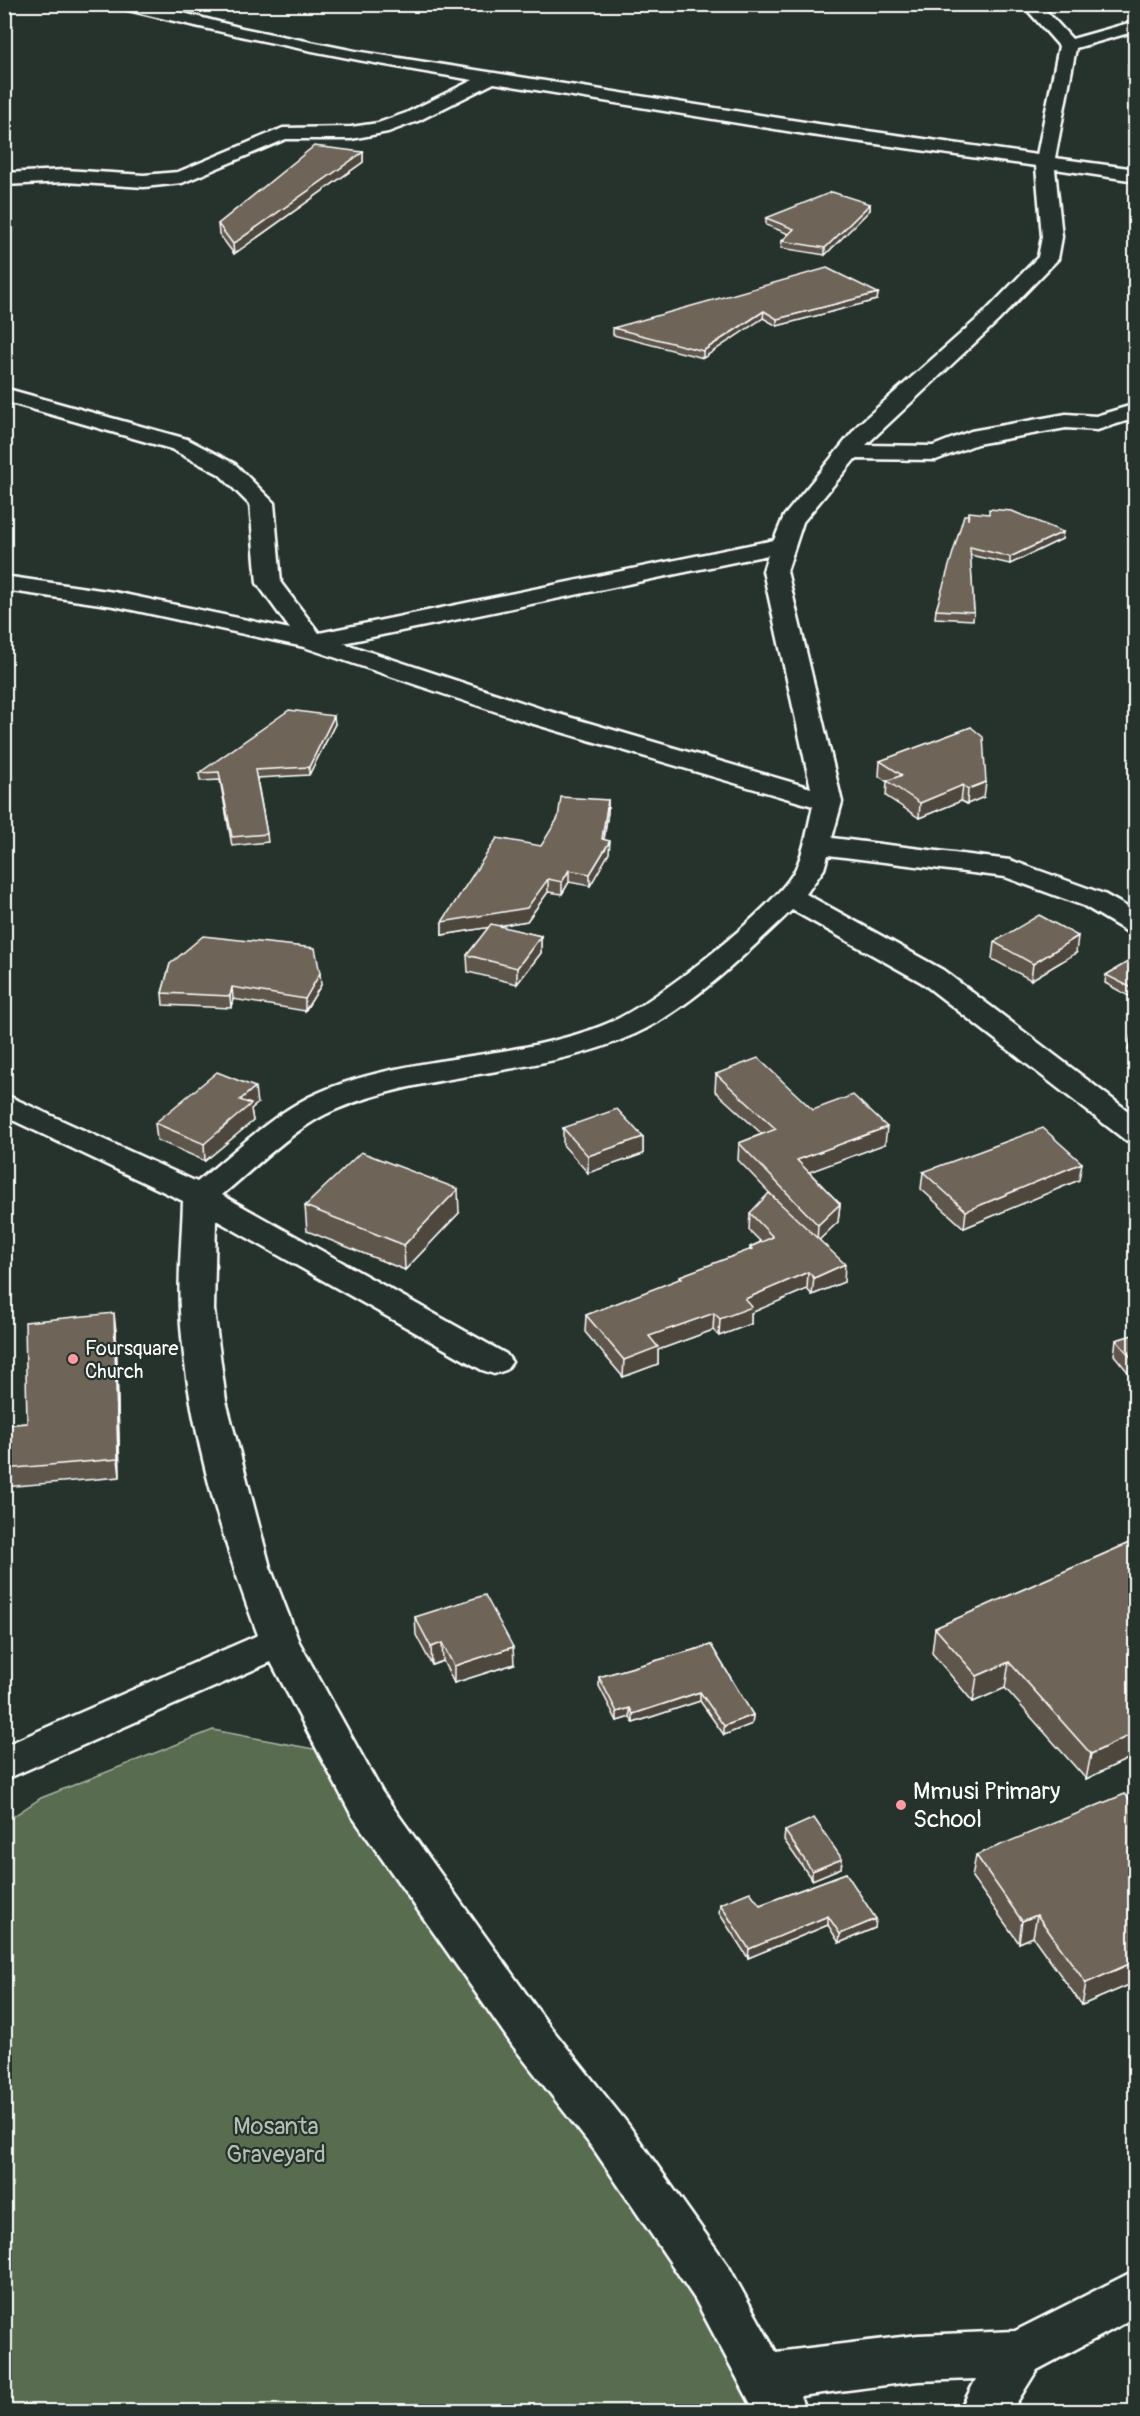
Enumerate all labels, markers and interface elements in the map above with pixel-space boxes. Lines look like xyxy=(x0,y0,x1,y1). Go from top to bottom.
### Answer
place label: Foursquare Church xyxy=(85,1336,178,1384)
marker: Foursquare Church xyxy=(66,1352,80,1366)
place label: Mmusi Primary School xyxy=(913,1777,1060,1834)
marker: Mmusi Primary School xyxy=(894,1798,908,1812)
park label: Mosanta Graveyard xyxy=(226,2112,326,2169)

